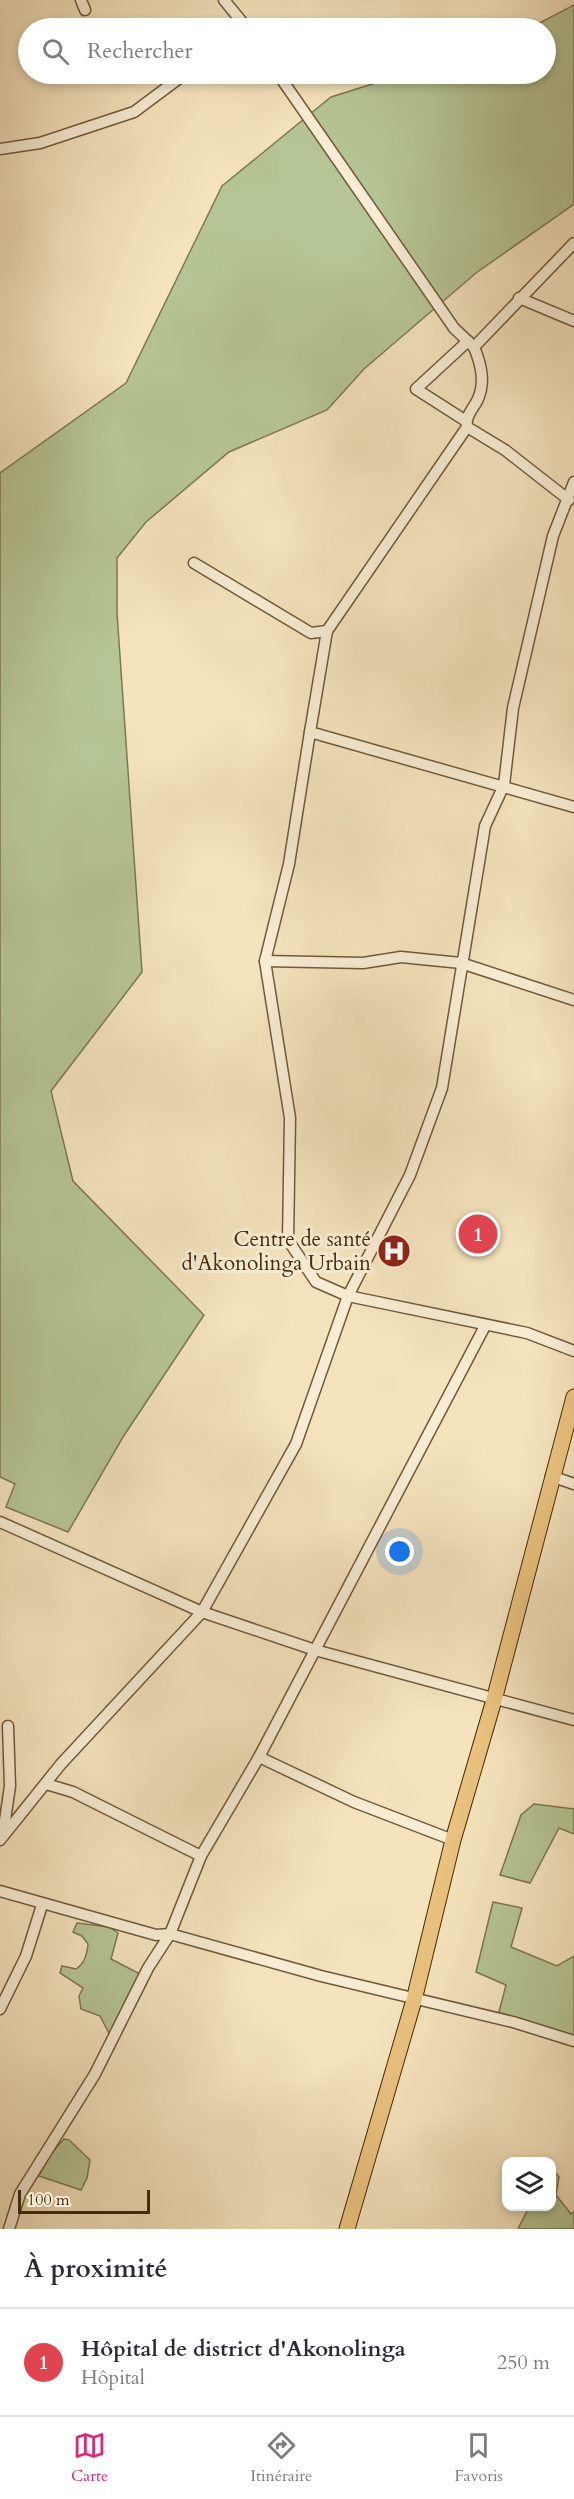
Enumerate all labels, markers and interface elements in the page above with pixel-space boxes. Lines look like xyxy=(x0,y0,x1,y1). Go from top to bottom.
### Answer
search box xyxy=(18,18,556,84)
icon: search xyxy=(39,35,72,68)
text: Rechercher xyxy=(87,36,192,66)
pin: 1 xyxy=(458,1212,498,1256)
place label: Centre de santé d'Akonolinga Urbain xyxy=(182,1225,371,1278)
hospital icon: Centre de santé d'Akonolinga Urbain xyxy=(376,1233,412,1269)
your location xyxy=(385,1537,414,1566)
map controls xyxy=(502,2157,556,2211)
button: layers xyxy=(502,2157,556,2211)
scale bar xyxy=(18,2187,150,2214)
text: 100 m xyxy=(27,2189,69,2211)
text: À proximité xyxy=(24,2251,167,2286)
text: Hôpital de district d'Akonolinga xyxy=(81,2334,406,2364)
text: 1 xyxy=(38,2349,49,2376)
text: 250 m xyxy=(497,2349,550,2376)
text: Hôpital xyxy=(81,2364,145,2391)
tab: Carte xyxy=(71,2429,108,2487)
tab: Itinéraire xyxy=(251,2429,312,2487)
tab: Favoris xyxy=(454,2429,503,2487)

